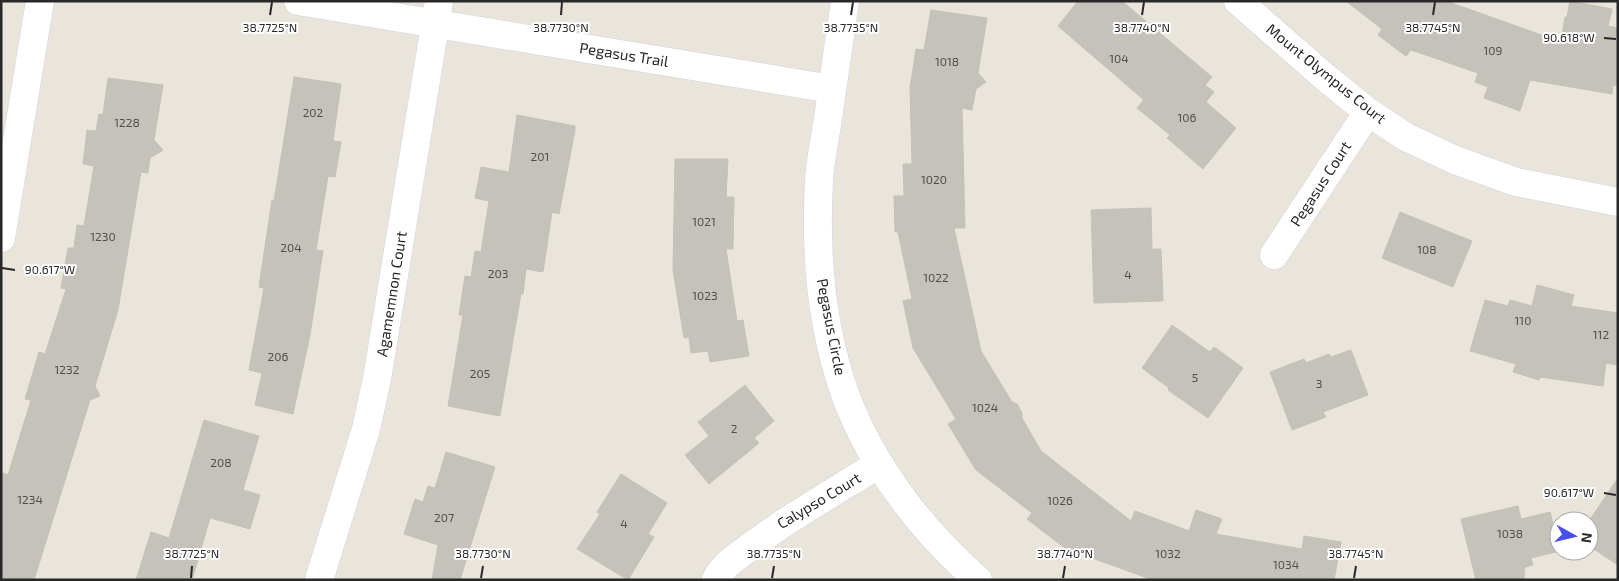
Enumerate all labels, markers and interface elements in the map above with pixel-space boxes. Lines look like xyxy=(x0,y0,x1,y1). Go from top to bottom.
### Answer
street label: Mount Olympus Court xyxy=(1263,19,1390,127)
text: 38.7725°N xyxy=(243,20,297,34)
text: 38.7730°N xyxy=(533,20,589,34)
text: 38.7735°N xyxy=(824,20,878,34)
text: 38.7740°N xyxy=(1114,20,1170,34)
text: 38.7745°N xyxy=(1405,20,1461,34)
text: 90.618°W xyxy=(1543,30,1595,44)
street label: Pegasus Trail xyxy=(578,38,670,70)
house number: 109 xyxy=(1484,43,1503,57)
house number: 104 xyxy=(1109,51,1129,65)
house number: 1018 xyxy=(935,54,959,68)
house number: 202 xyxy=(303,105,324,119)
house number: 106 xyxy=(1178,110,1197,124)
house number: 1228 xyxy=(114,115,140,129)
street label: Pegasus Court xyxy=(1286,137,1355,229)
house number: 201 xyxy=(531,149,549,163)
house number: 1020 xyxy=(921,172,947,186)
house number: 1021 xyxy=(692,214,716,228)
house number: 1230 xyxy=(90,229,116,243)
street label: Agamemnon Court xyxy=(372,230,410,358)
house number: 204 xyxy=(280,240,302,254)
house number: 108 xyxy=(1417,242,1437,256)
text: 90.617°W xyxy=(25,262,75,276)
house number: 203 xyxy=(488,266,508,280)
house number: 4 xyxy=(1124,267,1132,281)
house number: 1022 xyxy=(923,270,949,284)
street label: Pegasus Circle xyxy=(814,277,850,377)
house number: 1023 xyxy=(692,288,718,302)
house number: 110 xyxy=(1515,313,1531,327)
house number: 112 xyxy=(1593,327,1609,341)
house number: 206 xyxy=(268,349,289,363)
house number: 1232 xyxy=(55,362,80,376)
house number: 205 xyxy=(470,366,490,380)
house number: 5 xyxy=(1192,370,1198,384)
house number: 3 xyxy=(1316,376,1322,390)
house number: 1024 xyxy=(972,400,998,414)
house number: 2 xyxy=(731,421,738,435)
house number: 208 xyxy=(210,455,232,469)
street label: Calypso Court xyxy=(773,468,864,532)
text: 90.617°W xyxy=(1544,485,1594,499)
house number: 1234 xyxy=(17,492,43,506)
house number: 1026 xyxy=(1047,493,1073,507)
house number: 207 xyxy=(434,510,454,524)
north arrow xyxy=(1549,511,1599,561)
house number: 4 xyxy=(620,516,628,530)
house number: 1038 xyxy=(1497,526,1523,540)
text: N xyxy=(1578,532,1596,544)
text: 38.7725°N xyxy=(165,546,219,560)
text: 38.7730°N xyxy=(455,546,511,560)
text: 38.7735°N xyxy=(747,546,801,560)
text: 38.7740°N xyxy=(1037,546,1093,560)
house number: 1032 xyxy=(1155,546,1181,560)
text: 38.7745°N xyxy=(1328,546,1384,560)
house number: 1034 xyxy=(1273,557,1299,571)

